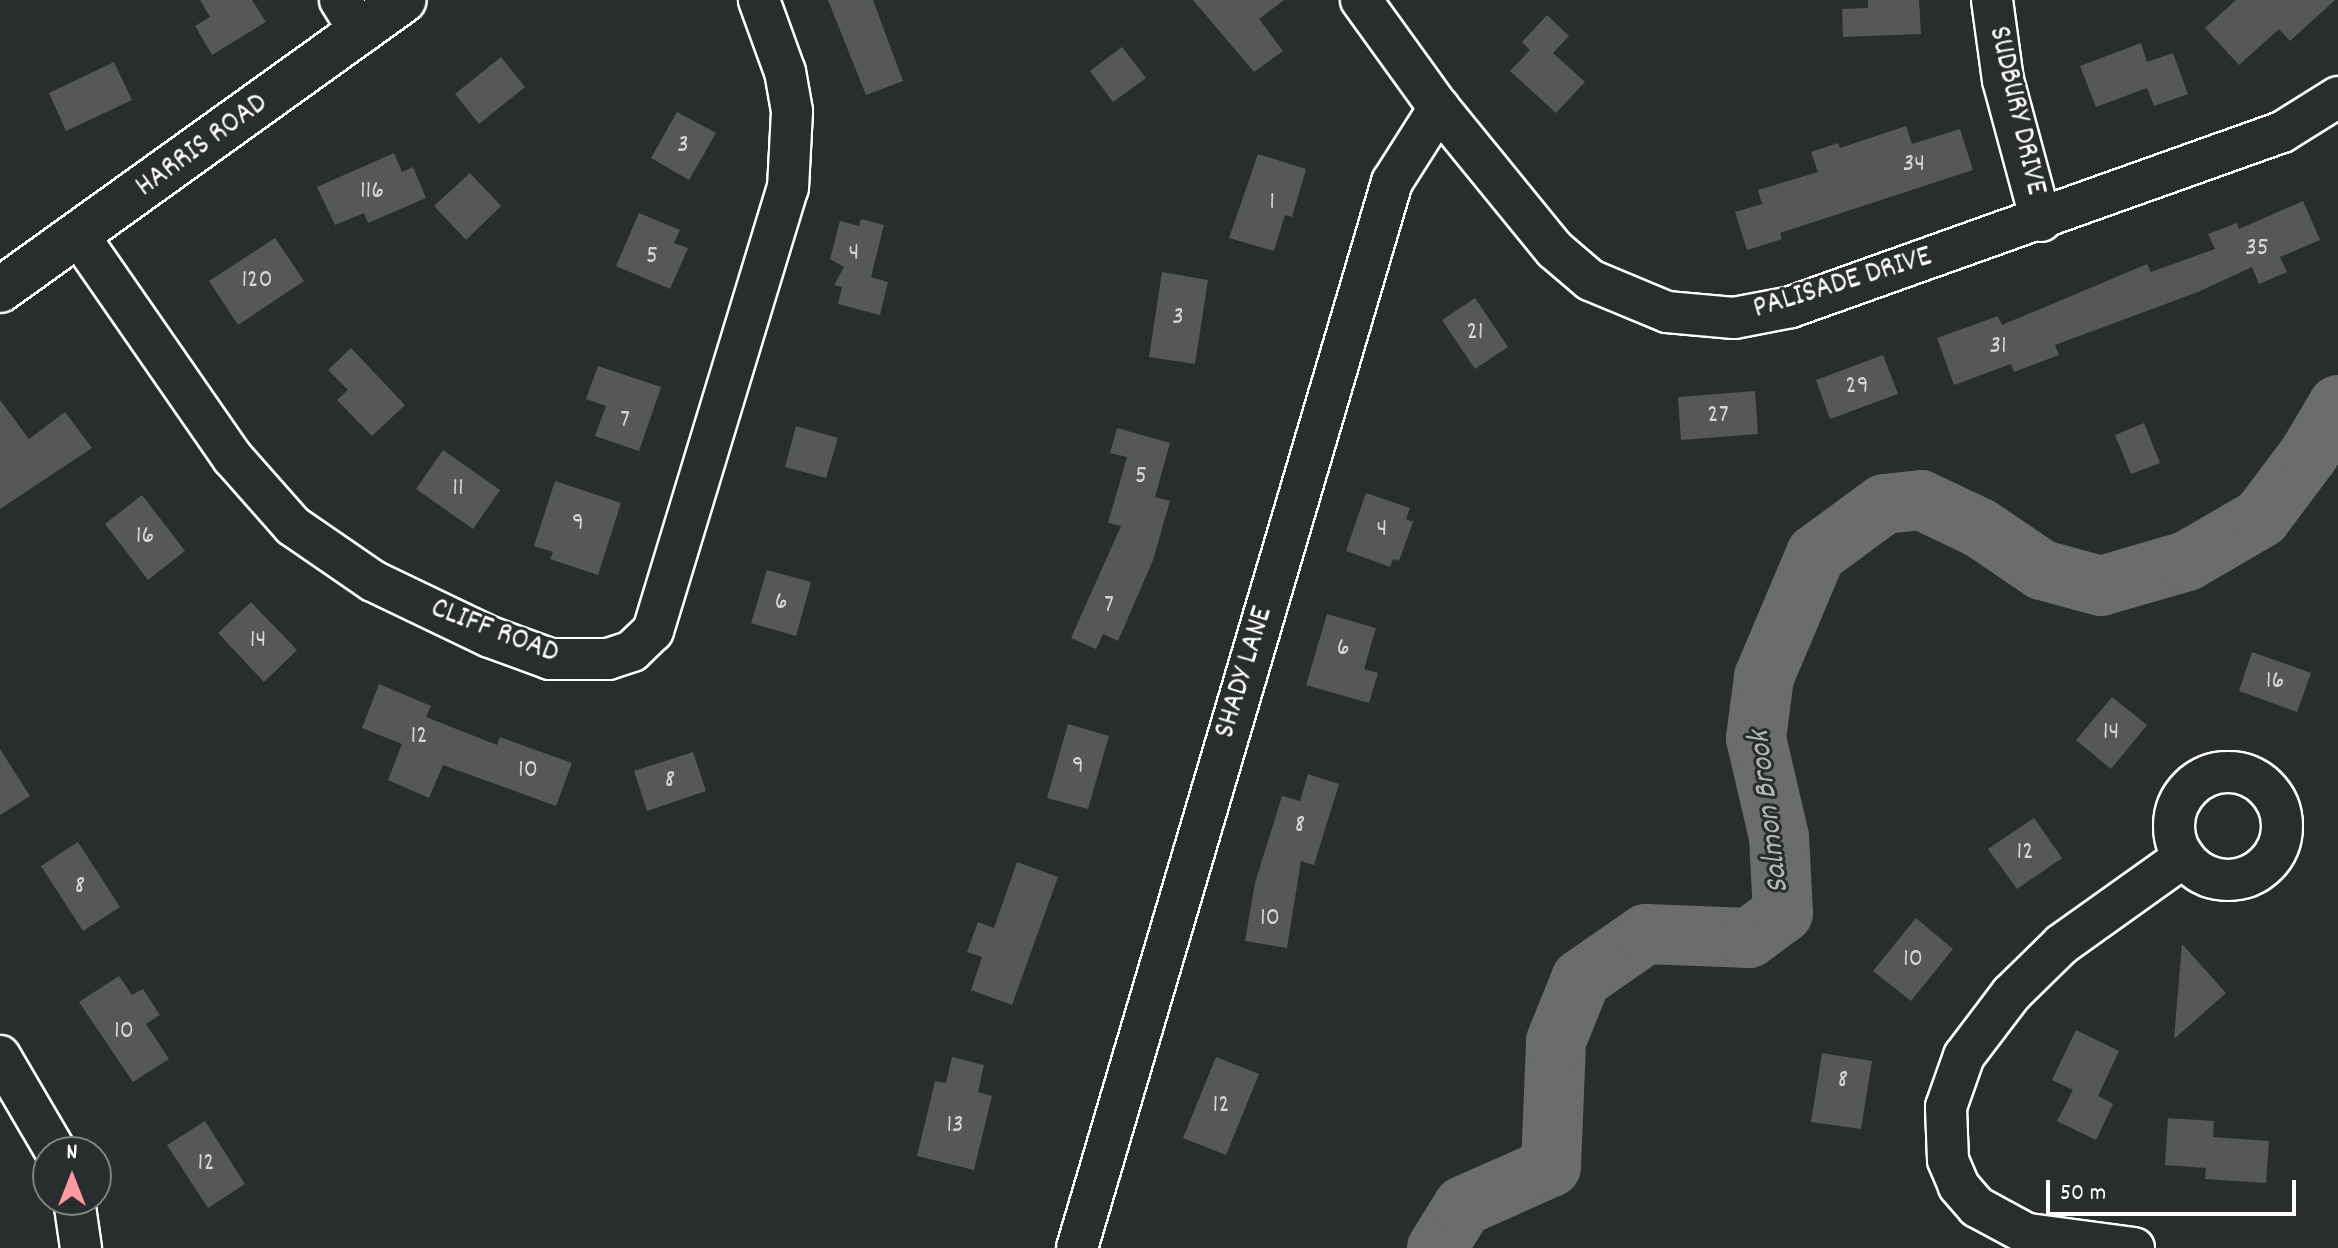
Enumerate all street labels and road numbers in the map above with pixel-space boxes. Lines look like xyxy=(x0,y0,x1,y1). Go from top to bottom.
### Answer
street label: SUDBURY DRIVE xyxy=(1978,23,2052,199)
street label: HARRIS ROAD xyxy=(130,87,276,207)
street label: PALISADE DRIVE xyxy=(1749,241,1937,329)
street label: CLIFF ROAD xyxy=(425,592,563,674)
street label: SHADY LANE xyxy=(1209,603,1283,743)

